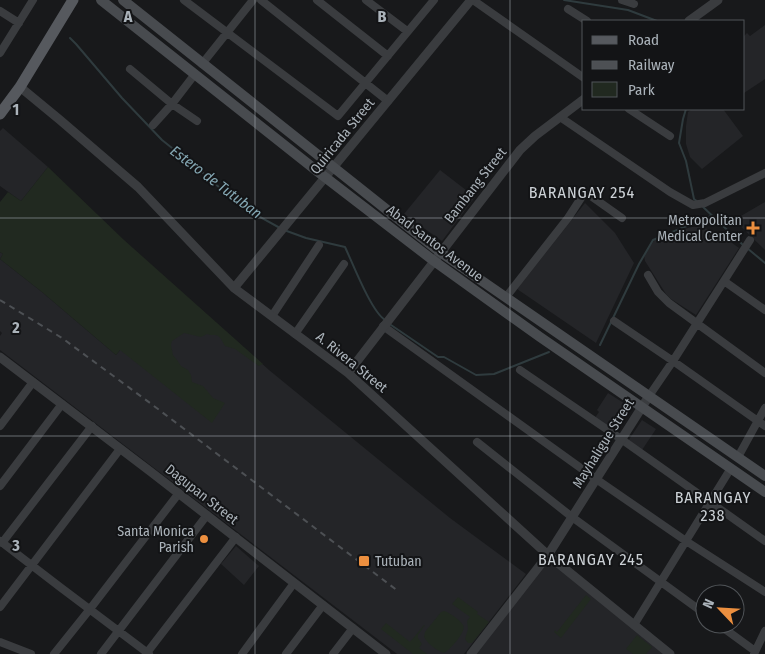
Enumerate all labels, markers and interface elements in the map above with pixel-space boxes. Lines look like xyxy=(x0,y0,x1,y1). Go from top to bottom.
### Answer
text: A xyxy=(123,7,133,26)
text: B xyxy=(378,7,387,26)
legend xyxy=(582,20,745,110)
text: Road xyxy=(628,31,659,49)
text: Railway xyxy=(628,56,675,74)
text: Park xyxy=(628,81,655,99)
street label: Quiricada Street xyxy=(307,95,378,178)
text: 1 xyxy=(13,100,19,119)
water label: Estero de Tutuban xyxy=(167,142,265,222)
street label: Bambang Street xyxy=(441,144,510,226)
district label: BARANGAY 254 xyxy=(529,183,635,202)
street label: Abad Santos Avenue xyxy=(383,202,486,285)
place label: Metropolitan Medical Center xyxy=(657,212,742,245)
marker: Metropolitan Medical Center xyxy=(746,221,760,235)
text: 2 xyxy=(11,318,20,337)
street label: A. Rivera Street xyxy=(313,328,391,397)
street label: Mayhaligue Street xyxy=(569,395,638,491)
street label: Dagupan Street xyxy=(162,461,242,528)
district label: BARANGAY 238 xyxy=(675,488,751,525)
place label: Santa Monica Parish xyxy=(117,523,194,556)
marker: Santa Monica Parish xyxy=(198,533,210,545)
text: 3 xyxy=(11,536,20,555)
district label: BARANGAY 245 xyxy=(538,550,644,569)
place label: Tutuban xyxy=(375,553,422,570)
marker: Tutuban xyxy=(357,554,371,568)
north arrow xyxy=(695,584,745,634)
text: N xyxy=(699,596,718,611)

